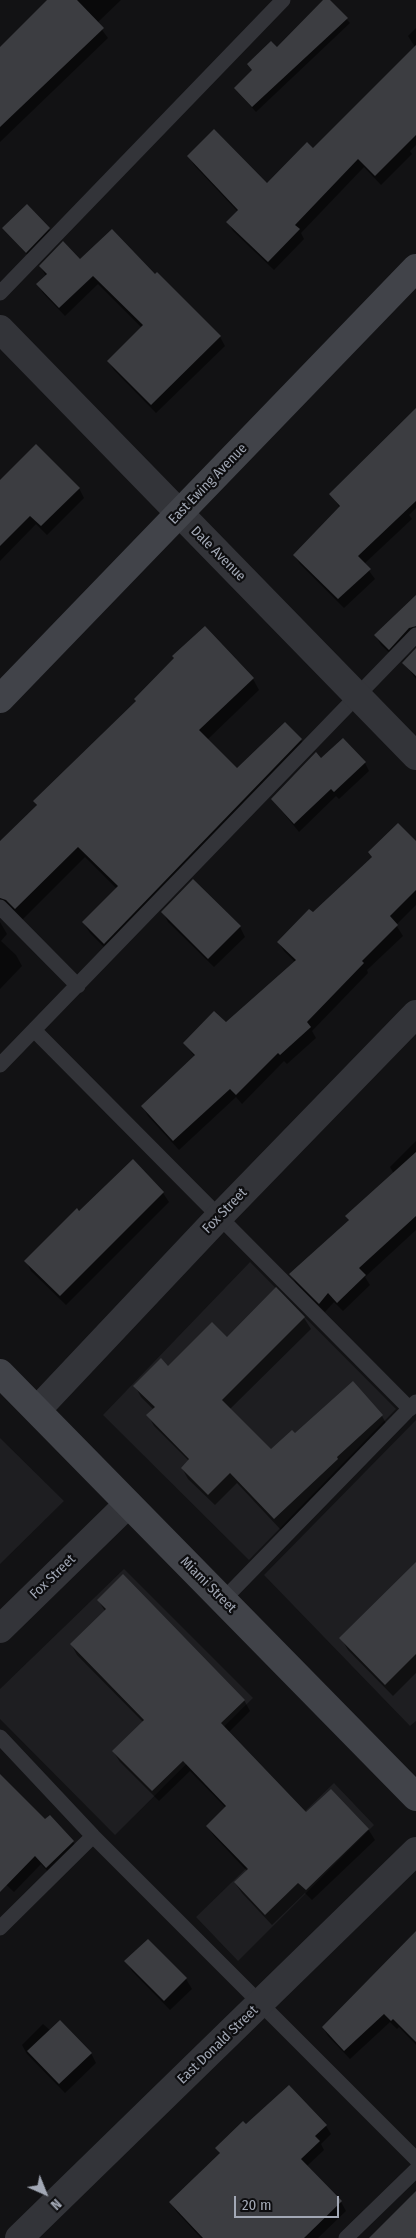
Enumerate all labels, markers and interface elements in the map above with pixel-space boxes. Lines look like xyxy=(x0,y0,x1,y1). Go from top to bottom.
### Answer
street label: East Ewing Avenue xyxy=(165,440,251,528)
street label: Dale Avenue xyxy=(187,523,249,585)
street label: Fox Street xyxy=(199,1185,251,1237)
street label: Fox Street xyxy=(27,1551,79,1603)
street label: Miami Street xyxy=(176,1553,240,1617)
street label: East Donald Street xyxy=(174,2002,262,2088)
north arrow xyxy=(20,2168,70,2218)
scale bar xyxy=(236,2186,341,2218)
text: N xyxy=(47,2195,65,2213)
text: 20 m xyxy=(242,2196,272,2214)

